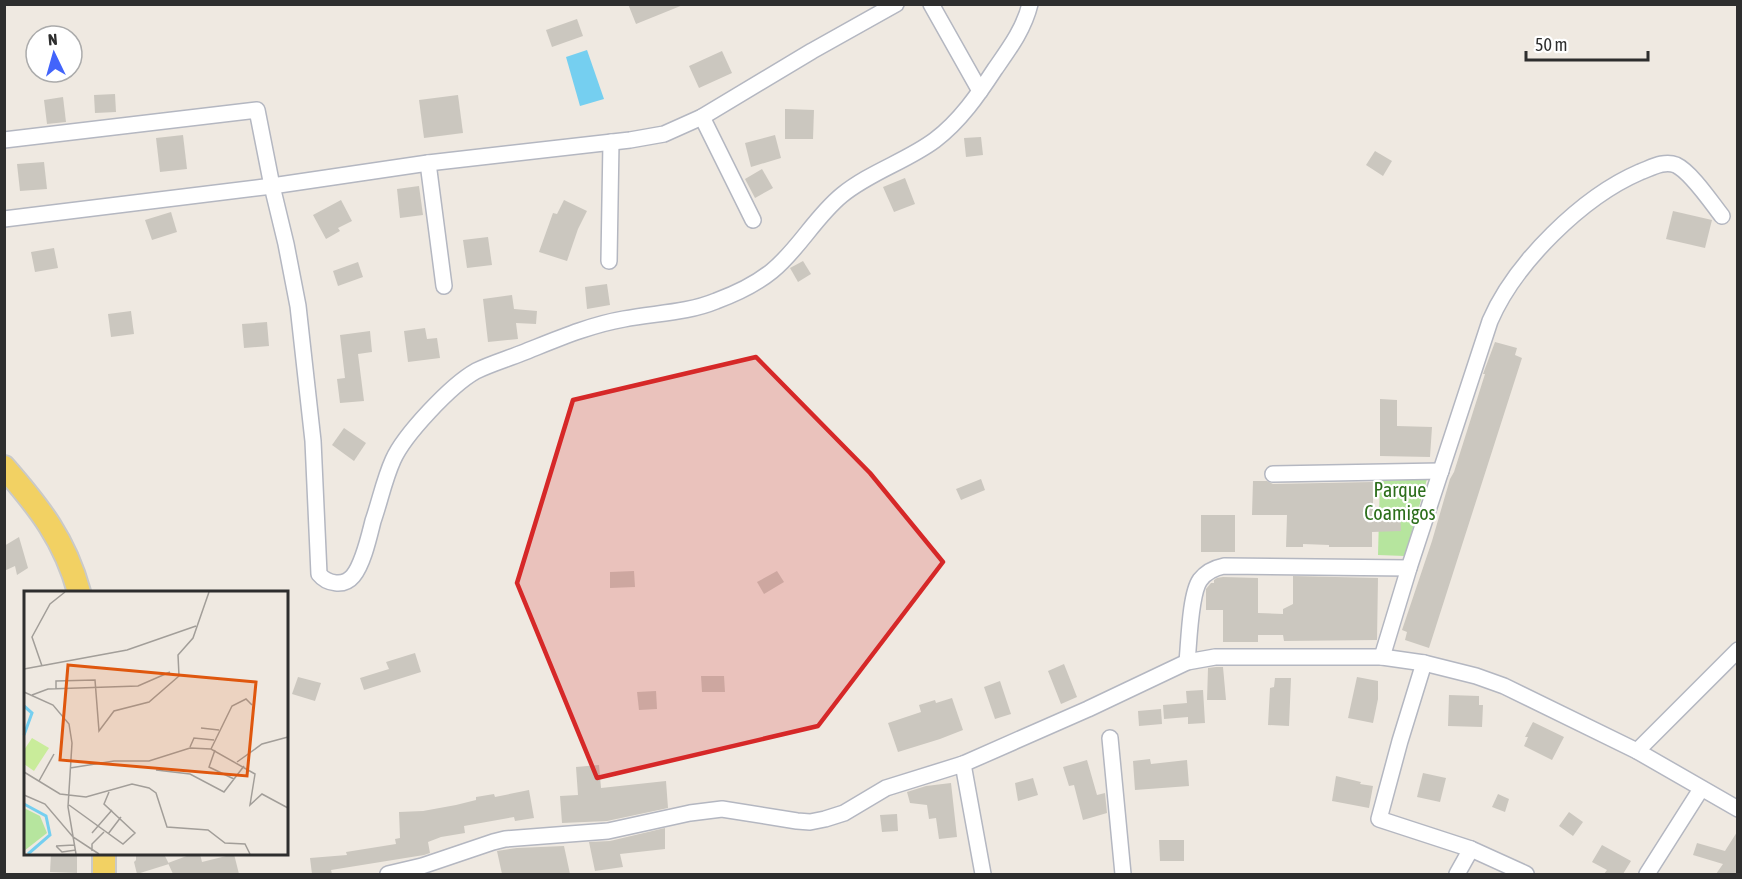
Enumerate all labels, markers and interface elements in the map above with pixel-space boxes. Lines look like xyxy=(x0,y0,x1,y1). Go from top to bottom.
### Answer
north arrow xyxy=(24,24,84,84)
scale bar xyxy=(1526,24,1648,62)
text: N xyxy=(47,30,58,48)
text: 50 m xyxy=(1535,34,1567,55)
park label: Parque Coamigos xyxy=(1364,478,1436,524)
inset map xyxy=(24,591,288,855)

